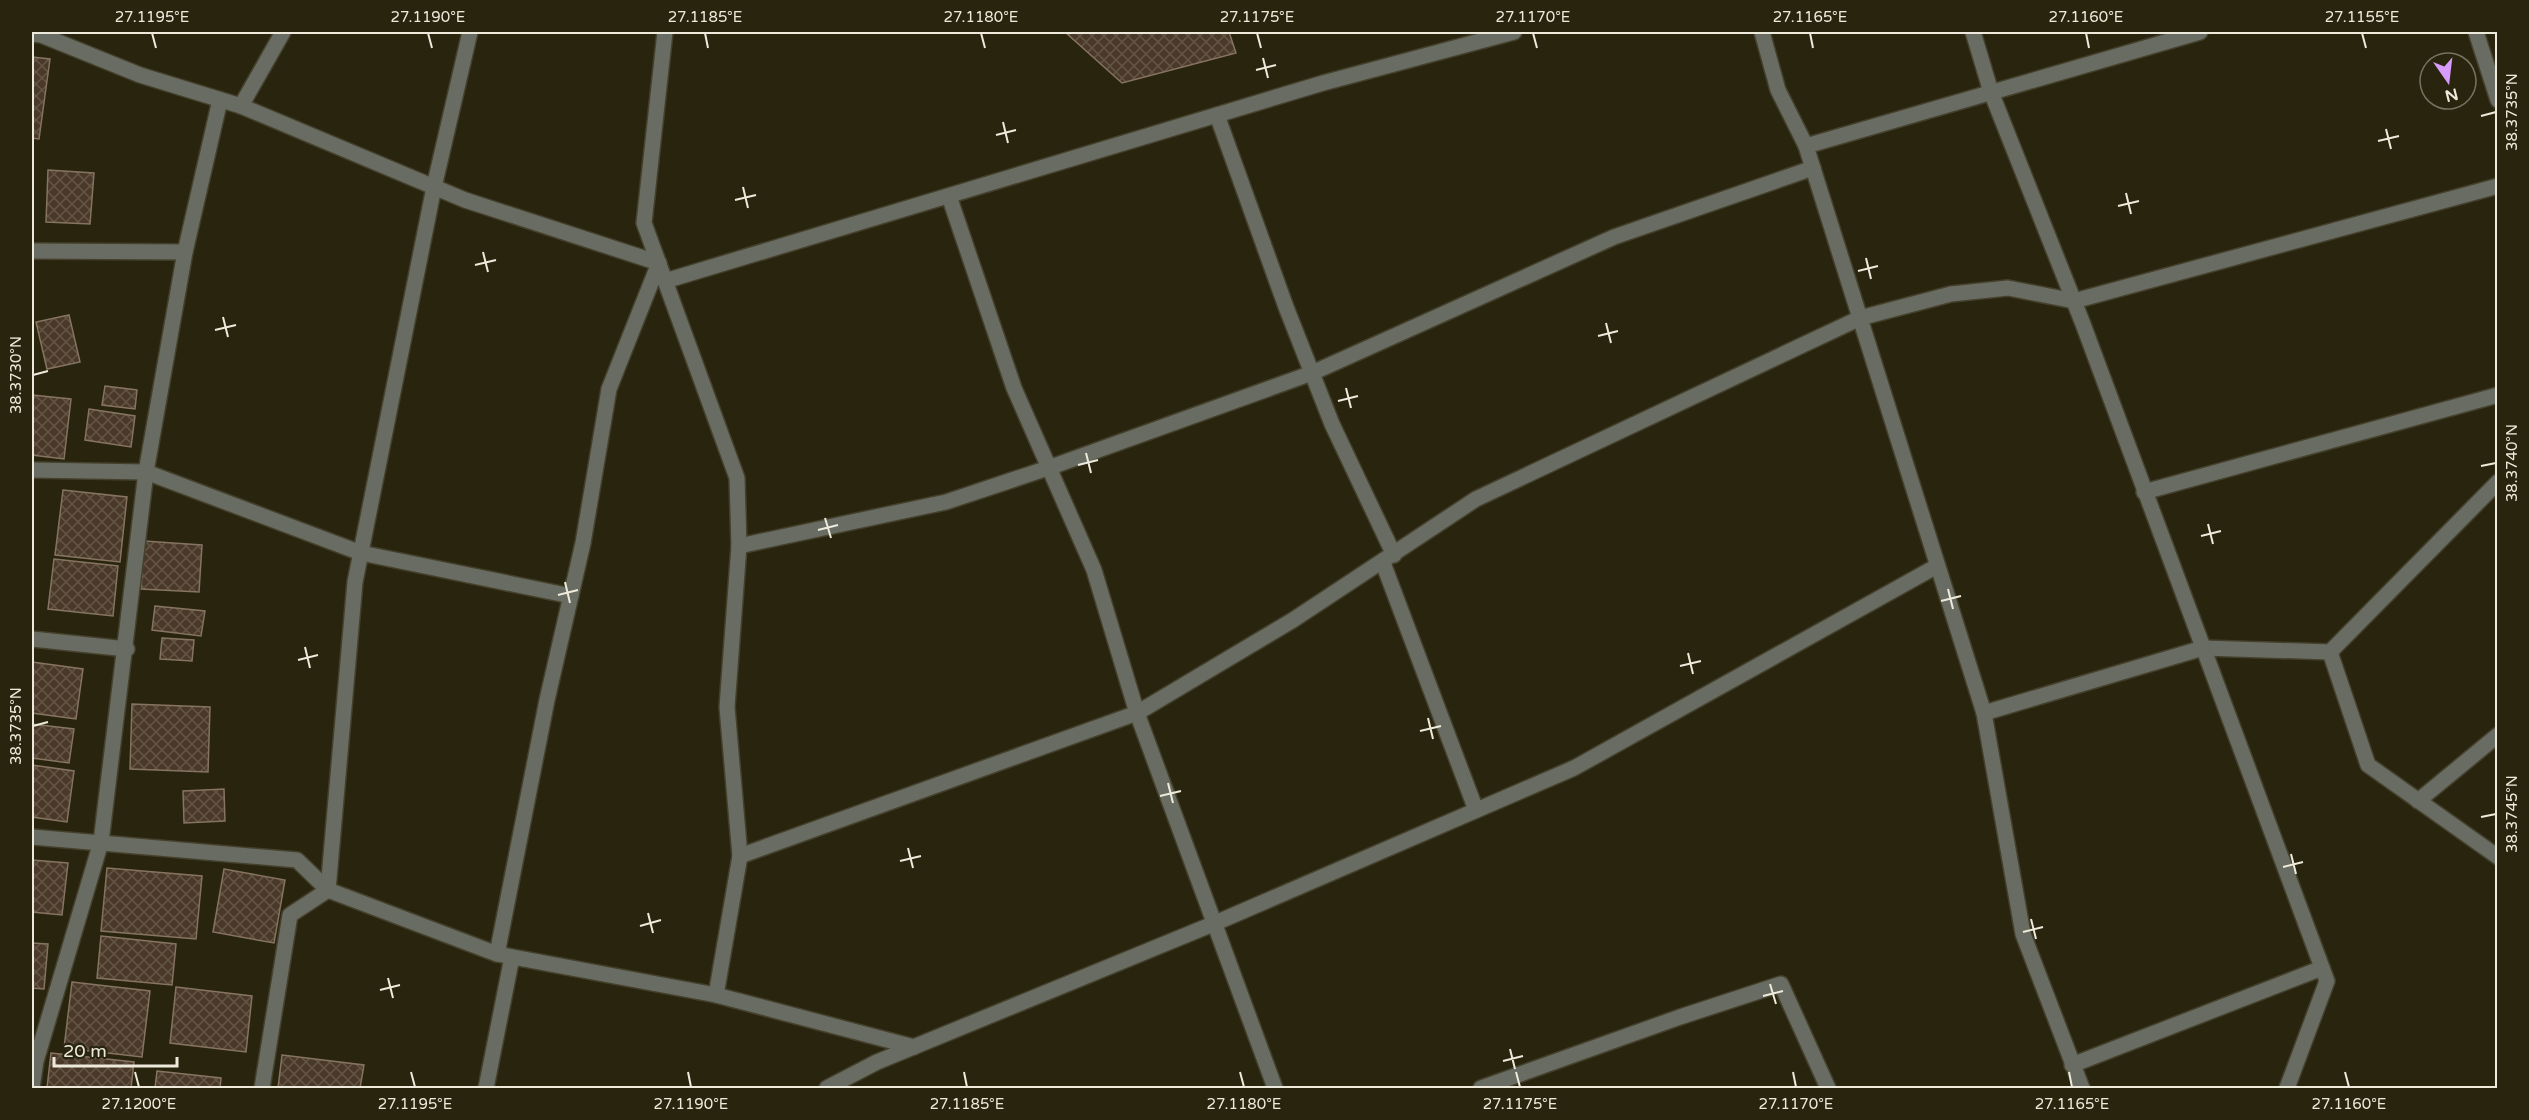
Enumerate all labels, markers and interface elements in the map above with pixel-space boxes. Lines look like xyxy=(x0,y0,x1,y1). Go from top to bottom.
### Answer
text: 27.1195°E xyxy=(115,8,189,26)
text: 27.1190°E xyxy=(391,8,465,26)
text: 27.1185°E xyxy=(668,8,742,26)
text: 27.1180°E xyxy=(944,8,1018,26)
text: 27.1175°E xyxy=(1220,8,1294,26)
text: 27.1170°E xyxy=(1496,8,1570,26)
text: 27.1165°E xyxy=(1773,8,1847,26)
text: 27.1160°E xyxy=(2049,8,2123,26)
text: 27.1155°E xyxy=(2325,8,2399,26)
north arrow xyxy=(2418,51,2478,111)
text: 38.3735°N xyxy=(2503,73,2521,151)
text: N xyxy=(2443,83,2460,106)
text: 38.3730°N xyxy=(7,336,25,414)
text: 38.3740°N xyxy=(2503,424,2521,502)
text: 38.3735°N xyxy=(7,687,25,765)
text: 38.3745°N xyxy=(2503,775,2521,853)
scale bar xyxy=(54,1030,177,1068)
text: 20 m xyxy=(63,1040,107,1062)
text: 27.1200°E xyxy=(102,1095,176,1113)
text: 27.1195°E xyxy=(378,1095,452,1113)
text: 27.1190°E xyxy=(654,1095,728,1113)
text: 27.1185°E xyxy=(930,1095,1004,1113)
text: 27.1180°E xyxy=(1207,1095,1281,1113)
text: 27.1175°E xyxy=(1483,1095,1557,1113)
text: 27.1170°E xyxy=(1759,1095,1833,1113)
text: 27.1165°E xyxy=(2035,1095,2109,1113)
text: 27.1160°E xyxy=(2312,1095,2386,1113)

